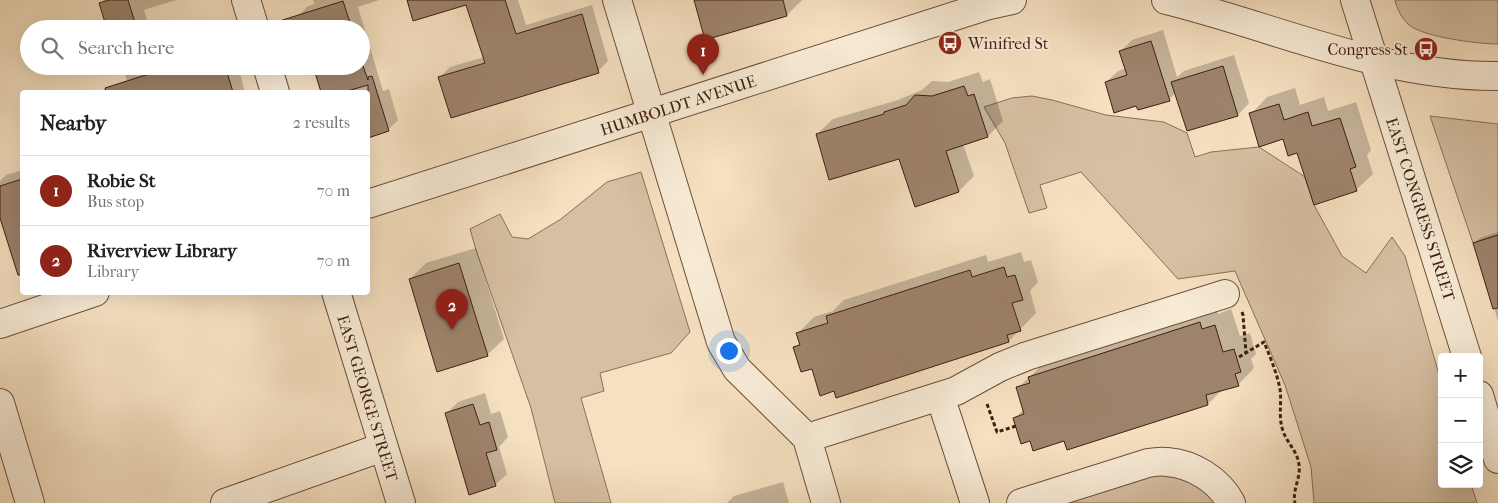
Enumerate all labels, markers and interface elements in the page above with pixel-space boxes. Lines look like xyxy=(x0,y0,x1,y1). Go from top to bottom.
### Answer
search box xyxy=(20,20,370,75)
bus stop icon: Winifred St xyxy=(937,30,963,56)
icon: search xyxy=(38,34,66,62)
pin: 1 xyxy=(687,34,719,75)
place label: Winifred St xyxy=(967,34,1049,53)
bus stop icon: Congress St xyxy=(1413,36,1439,62)
text: Search here xyxy=(78,37,174,59)
place label: Congress St xyxy=(1327,40,1408,59)
street label: HUMBOLDT AVENUE xyxy=(598,71,759,140)
text: Nearby xyxy=(40,111,106,135)
text: 2 results xyxy=(293,113,350,132)
street label: EAST CONGRESS STREET xyxy=(1382,115,1459,303)
text: Robie St xyxy=(87,170,155,192)
text: 1 xyxy=(53,181,59,200)
text: 70 m xyxy=(317,181,350,200)
text: Bus stop xyxy=(87,192,144,211)
text: Riverview Library xyxy=(87,240,237,262)
text: 2 xyxy=(52,251,60,270)
text: 70 m xyxy=(317,251,350,270)
text: Library xyxy=(87,262,139,281)
pin: 2 xyxy=(436,289,468,330)
street label: EAST GEORGE STREET xyxy=(333,313,402,484)
your location xyxy=(716,338,742,364)
map controls xyxy=(1438,353,1483,488)
button: + xyxy=(1438,353,1483,398)
button: − xyxy=(1438,398,1483,443)
button: layers xyxy=(1438,443,1483,488)

